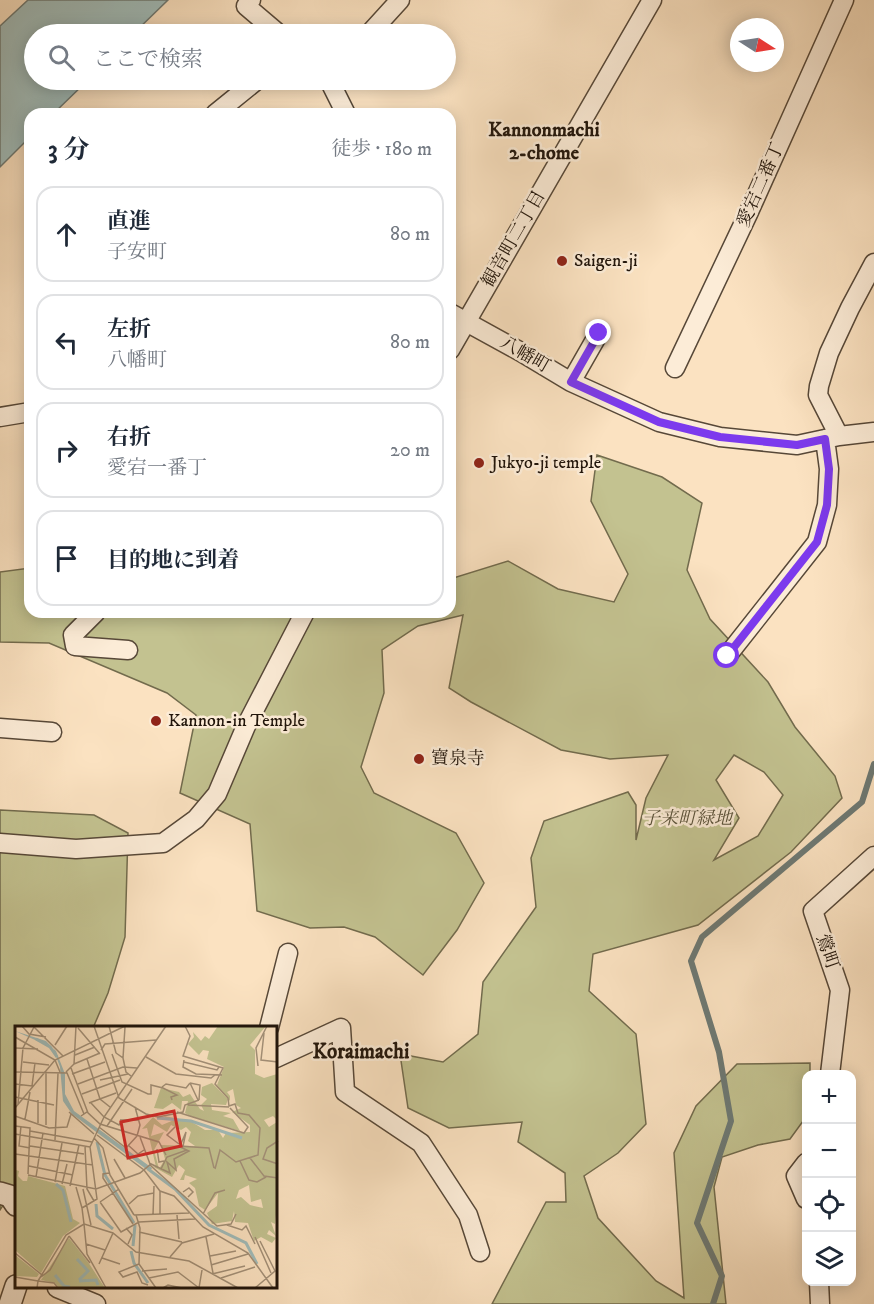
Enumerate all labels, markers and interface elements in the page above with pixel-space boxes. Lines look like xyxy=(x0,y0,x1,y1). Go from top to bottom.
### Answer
north arrow xyxy=(730,18,784,72)
search box xyxy=(24,24,456,90)
icon: search xyxy=(45,41,78,74)
text: ここで検索 xyxy=(93,46,203,73)
district label: Kannonmachi 2-chome xyxy=(488,118,600,166)
text: 3 分 xyxy=(48,134,89,167)
text: 徒歩 · 180 m xyxy=(331,137,432,162)
street label: 愛宕二番丁 xyxy=(733,139,789,231)
street label: 観音町二丁目 xyxy=(477,187,551,291)
text: 直進 xyxy=(107,208,151,235)
icon: ahead xyxy=(50,218,83,251)
text: 80 m xyxy=(390,222,430,247)
text: 子安町 xyxy=(107,240,167,265)
place label: Saigen-ji xyxy=(574,250,638,272)
marker: Saigen-ji xyxy=(555,254,569,268)
text: 左折 xyxy=(107,316,151,343)
route end xyxy=(585,319,611,345)
icon: left xyxy=(50,326,83,359)
text: 80 m xyxy=(390,330,430,355)
street label: 八幡町 xyxy=(496,332,554,378)
text: 八幡町 xyxy=(107,348,167,373)
text: 右折 xyxy=(107,424,151,451)
icon: right xyxy=(50,434,83,467)
text: 20 m xyxy=(390,438,430,463)
place label: Jukyo-ji temple xyxy=(489,452,601,474)
text: 愛宕一番丁 xyxy=(107,456,207,481)
marker: Jukyo-ji temple xyxy=(472,456,486,470)
icon: arrive xyxy=(50,542,83,575)
text: 目的地に到着 xyxy=(107,547,239,574)
route start xyxy=(713,642,739,668)
place label: Kannon-in Temple xyxy=(168,710,305,732)
marker: Kannon-in Temple xyxy=(149,714,163,728)
place label: 寶泉寺 xyxy=(431,748,485,770)
marker: 寶泉寺 xyxy=(412,752,426,766)
park label: 子来町緑地 xyxy=(642,808,734,830)
street label: 鶯町 xyxy=(811,931,843,973)
inset map xyxy=(15,1026,278,1289)
district label: Koraimachi xyxy=(312,1039,410,1065)
map controls xyxy=(802,1070,856,1286)
button: + xyxy=(802,1070,856,1124)
button: − xyxy=(802,1124,856,1178)
button: locate xyxy=(802,1178,856,1232)
button: layers xyxy=(802,1232,856,1286)

